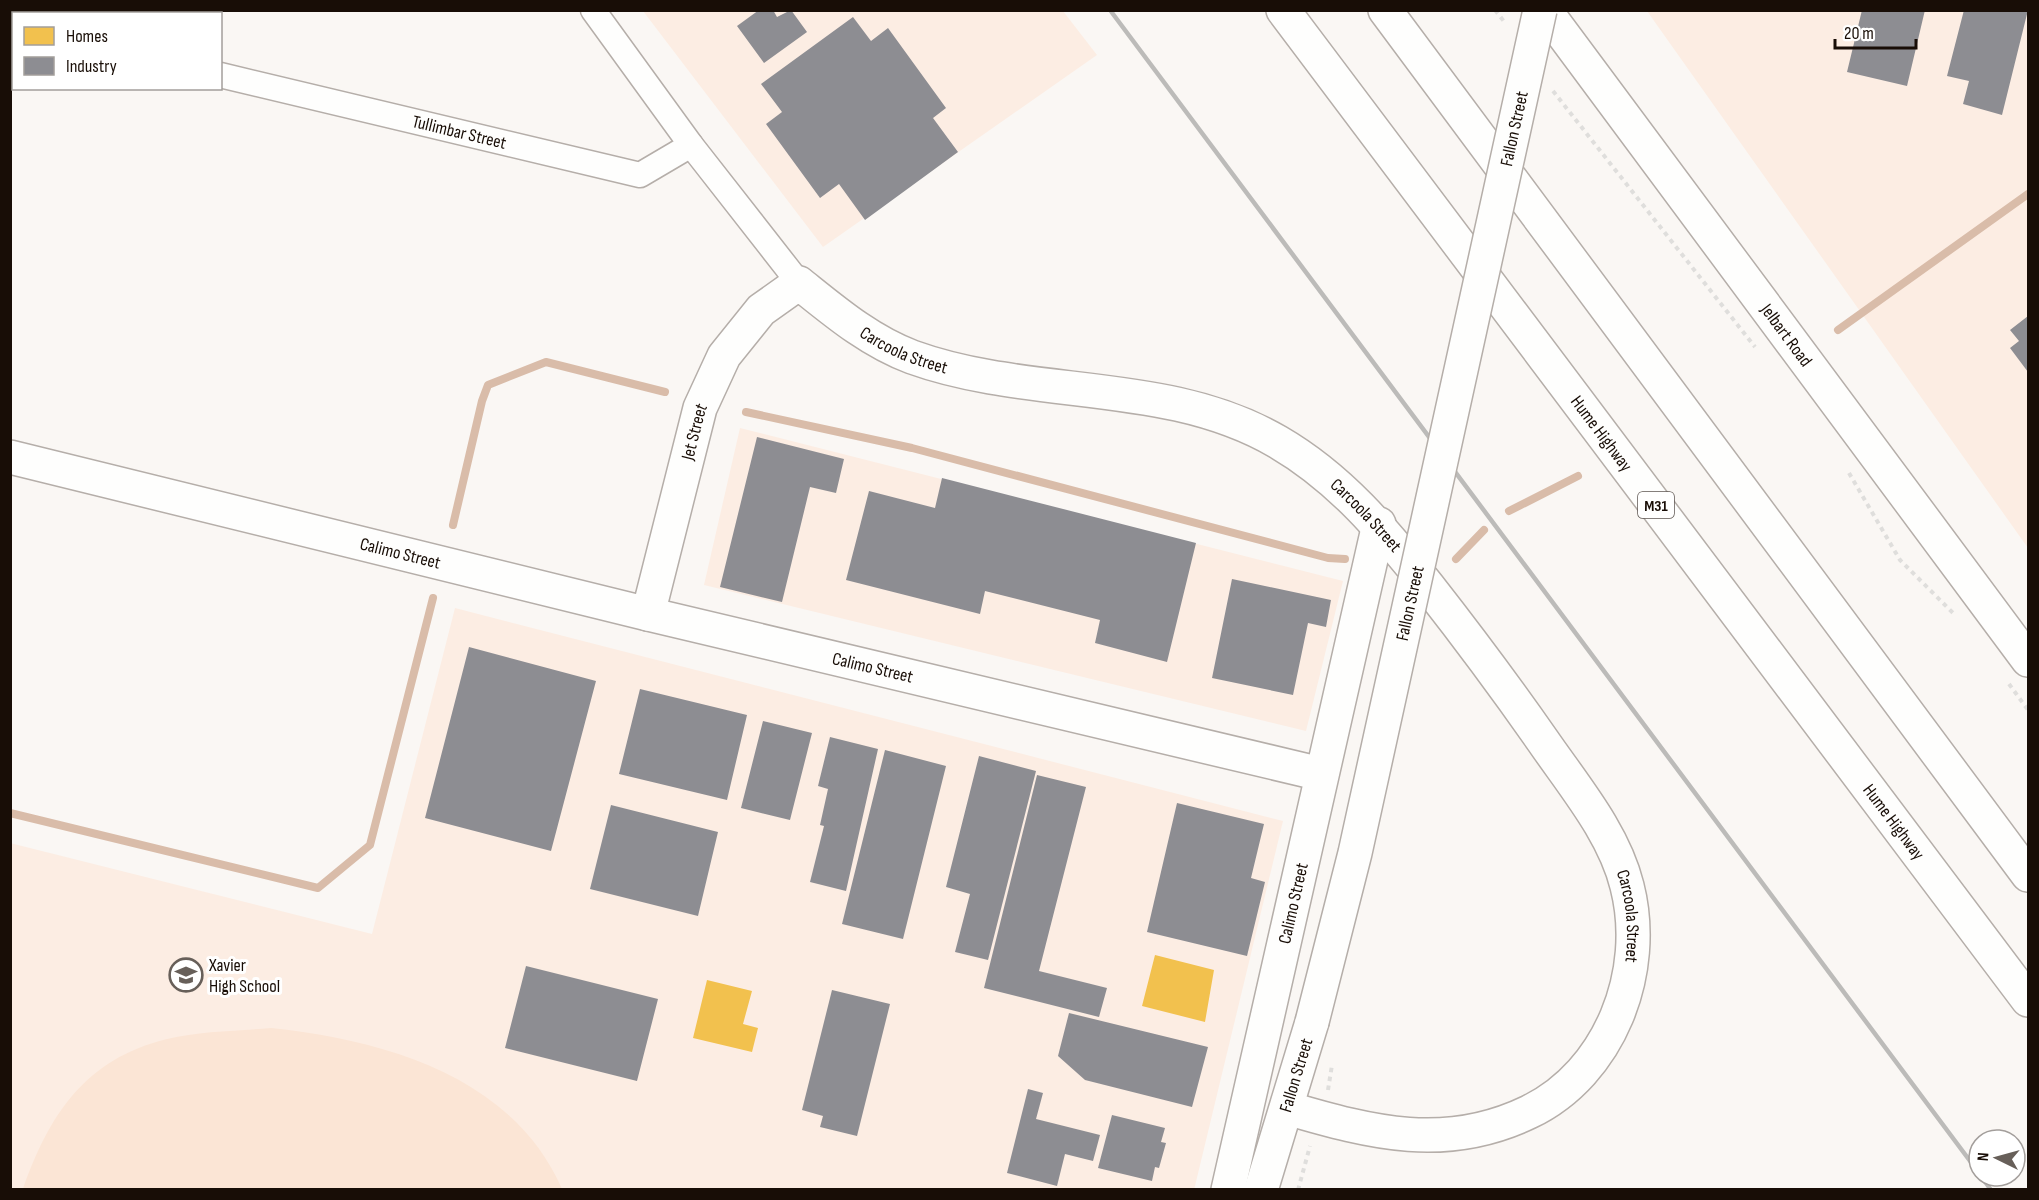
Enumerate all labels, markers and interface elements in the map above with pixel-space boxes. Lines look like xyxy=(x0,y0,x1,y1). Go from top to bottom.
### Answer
legend xyxy=(12,12,222,90)
scale bar xyxy=(1835,12,1916,50)
text: 20 m xyxy=(1844,23,1874,44)
text: Homes xyxy=(66,26,108,47)
text: Industry xyxy=(66,56,117,77)
street label: Fallon Street xyxy=(1496,89,1533,168)
street label: Tullimbar Street xyxy=(410,111,509,154)
street label: Jelbart Road xyxy=(1756,299,1816,371)
street label: Carcoola Street xyxy=(856,322,950,379)
street label: Hume Highway xyxy=(1566,392,1637,476)
street label: Jet Street xyxy=(677,400,712,463)
street label: Carcoola Street xyxy=(1326,474,1406,557)
road number: M31 xyxy=(1638,492,1674,518)
street label: Calimo Street xyxy=(358,533,443,574)
street label: Fallon Street xyxy=(1392,563,1429,643)
street label: Calimo Street xyxy=(830,648,916,688)
street label: Hume Highway xyxy=(1858,780,1929,864)
street label: Calimo Street xyxy=(1274,860,1313,946)
street label: Carcoola Street xyxy=(1612,867,1643,964)
place label: Xavier High School xyxy=(208,955,280,997)
school or university icon: Xavier High School xyxy=(168,957,204,993)
street label: Fallon Street xyxy=(1275,1035,1318,1115)
north arrow xyxy=(1967,1128,2027,1188)
text: N xyxy=(1974,1152,1993,1162)

